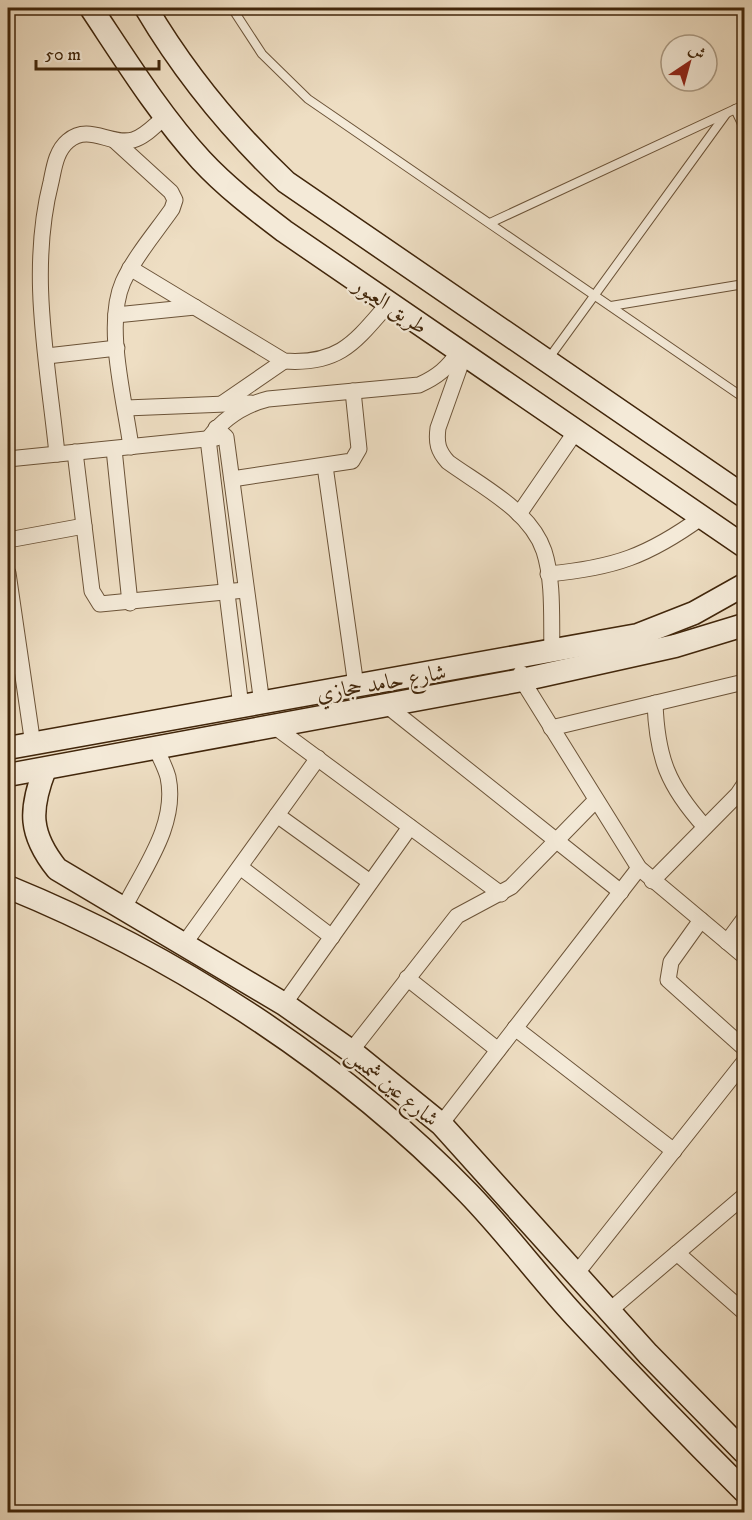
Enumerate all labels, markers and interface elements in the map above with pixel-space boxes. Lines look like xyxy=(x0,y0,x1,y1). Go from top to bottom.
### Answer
scale bar xyxy=(36,33,159,71)
north arrow xyxy=(659,33,719,93)
text: ش xyxy=(685,39,710,64)
text: 50 m xyxy=(45,44,81,66)
street label: طريق العبور xyxy=(346,271,432,341)
street label: شارع حامد حجازي xyxy=(314,659,449,712)
street label: شارع عين شمس xyxy=(338,1041,444,1136)

